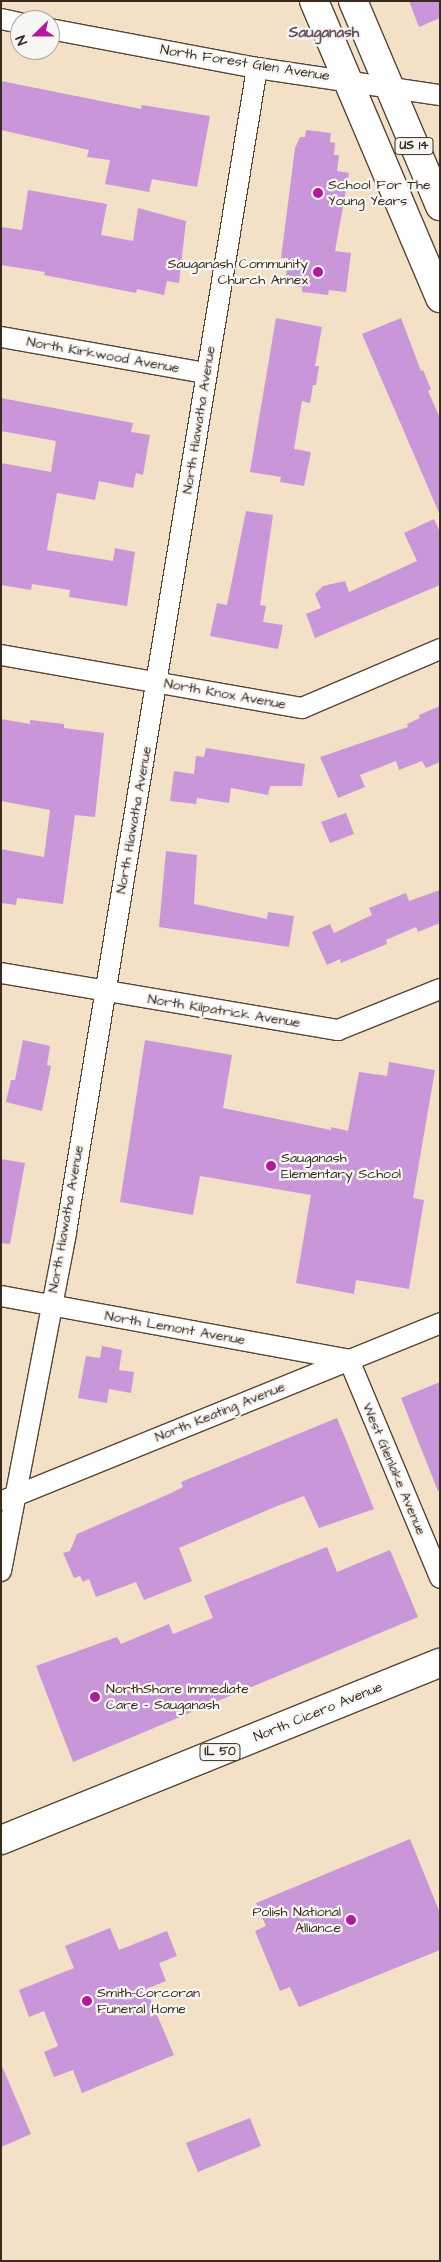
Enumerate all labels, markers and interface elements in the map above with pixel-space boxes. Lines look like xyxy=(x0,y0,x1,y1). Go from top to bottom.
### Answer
north arrow xyxy=(10,10,60,60)
district label: Sauganash xyxy=(289,24,359,42)
text: N xyxy=(11,32,33,48)
street label: North Forest Glen Avenue xyxy=(159,41,331,85)
road number: US 14 xyxy=(394,136,434,156)
place label: School For The Young Years xyxy=(328,177,430,210)
marker: School For The Young Years xyxy=(312,187,324,199)
place label: Sauganash Community Church Annex xyxy=(168,256,308,288)
marker: Sauganash Community Church Annex xyxy=(312,266,324,278)
street label: North Kirkwood Avenue xyxy=(25,333,181,377)
street label: North Hiawatha Avenue xyxy=(179,345,219,495)
street label: North Knox Avenue xyxy=(163,675,287,713)
street label: North Hiawatha Avenue xyxy=(113,745,155,895)
street label: North Kilpatrick Avenue xyxy=(146,991,302,1031)
street label: North Hiawatha Avenue xyxy=(45,1144,87,1294)
place label: Sauganash Elementary School xyxy=(281,1150,401,1182)
marker: Sauganash Elementary School xyxy=(265,1160,277,1172)
street label: North Lemont Avenue xyxy=(103,1307,247,1349)
street label: North Keating Avenue xyxy=(152,1378,288,1446)
street label: West Glenlake Avenue xyxy=(359,1400,429,1538)
street label: North Cicero Avenue xyxy=(251,1678,385,1746)
place label: NorthShore Immediate Care - Sauganash xyxy=(106,1681,249,1714)
marker: NorthShore Immediate Care - Sauganash xyxy=(88,1690,102,1704)
road number: IL 50 xyxy=(199,1742,241,1761)
place label: Polish National Alliance xyxy=(252,1904,341,1936)
marker: Polish National Alliance xyxy=(345,1914,357,1926)
place label: Smith-Corcoran Funeral Home xyxy=(97,1985,200,2018)
marker: Smith-Corcoran Funeral Home xyxy=(81,1995,93,2007)

